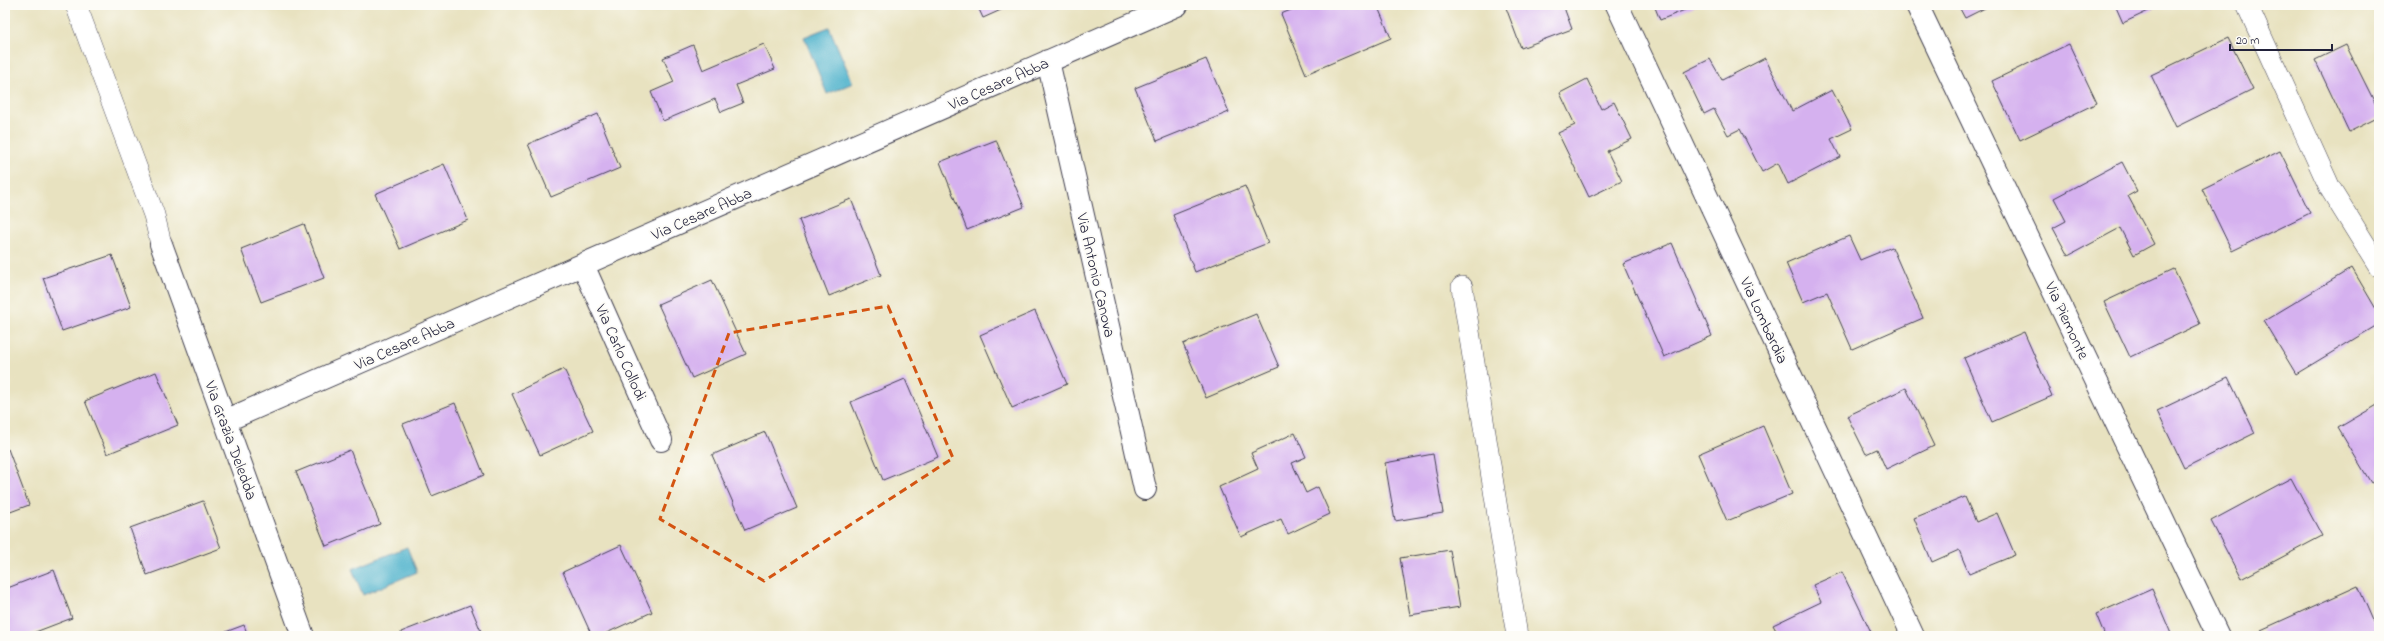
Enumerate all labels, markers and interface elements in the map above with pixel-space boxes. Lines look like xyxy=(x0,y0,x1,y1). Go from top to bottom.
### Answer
scale bar xyxy=(2230,26,2332,52)
text: 20 m xyxy=(2236,32,2259,50)
street label: Via Cesare Abba xyxy=(944,52,1053,118)
street label: Via Cesare Abba xyxy=(647,182,756,248)
street label: Via Antonio Canova xyxy=(1069,210,1121,340)
street label: Via Lombardia xyxy=(1732,273,1794,368)
street label: Via Piemonte xyxy=(2037,277,2095,364)
street label: Via Carlo Collodi xyxy=(588,300,652,405)
street label: Via Cesare Abba xyxy=(350,312,459,378)
street label: Via Grazia Deledda xyxy=(197,377,263,504)

